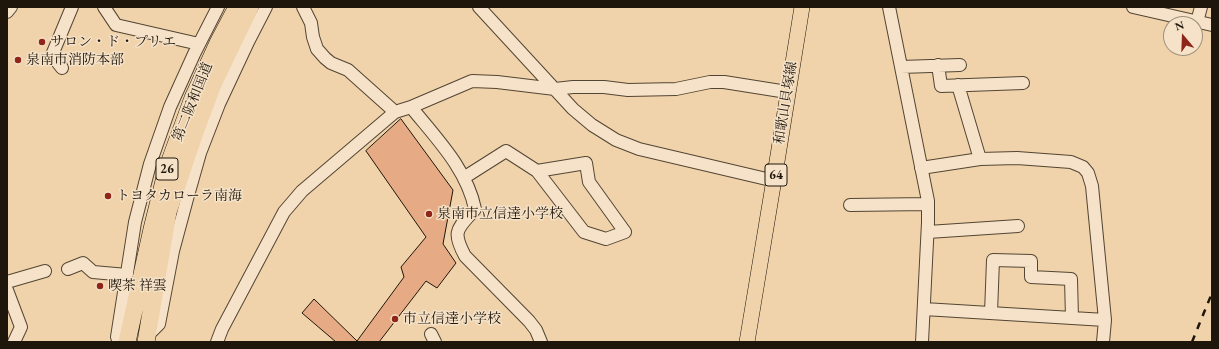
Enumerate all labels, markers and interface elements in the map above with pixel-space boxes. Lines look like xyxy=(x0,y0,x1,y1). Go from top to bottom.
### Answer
north arrow xyxy=(1163,16,1203,56)
text: N xyxy=(1173,18,1186,34)
place label: サロン・ド・プリエ xyxy=(50,34,176,50)
marker: サロン・ド・プリエ xyxy=(37,37,47,47)
place label: 泉南市消防本部 xyxy=(26,52,124,68)
marker: 泉南市消防本部 xyxy=(13,55,23,65)
street label: 第二阪和国道 xyxy=(169,60,217,144)
street label: 和歌山貝塚線 xyxy=(771,60,801,146)
road number: 26 xyxy=(156,158,178,180)
road number: 64 xyxy=(765,164,787,186)
place label: トヨタカローラ南海 xyxy=(116,188,242,204)
marker: トヨタカローラ南海 xyxy=(103,191,113,201)
place label: 泉南市立信達小学校 xyxy=(437,206,563,222)
marker: 泉南市立信達小学校 xyxy=(424,209,434,219)
place label: 喫茶 祥雲 xyxy=(108,278,167,294)
marker: 喫茶 祥雲 xyxy=(95,281,105,291)
place label: 市立信達小学校 xyxy=(403,311,501,327)
marker: 市立信達小学校 xyxy=(390,314,400,324)

